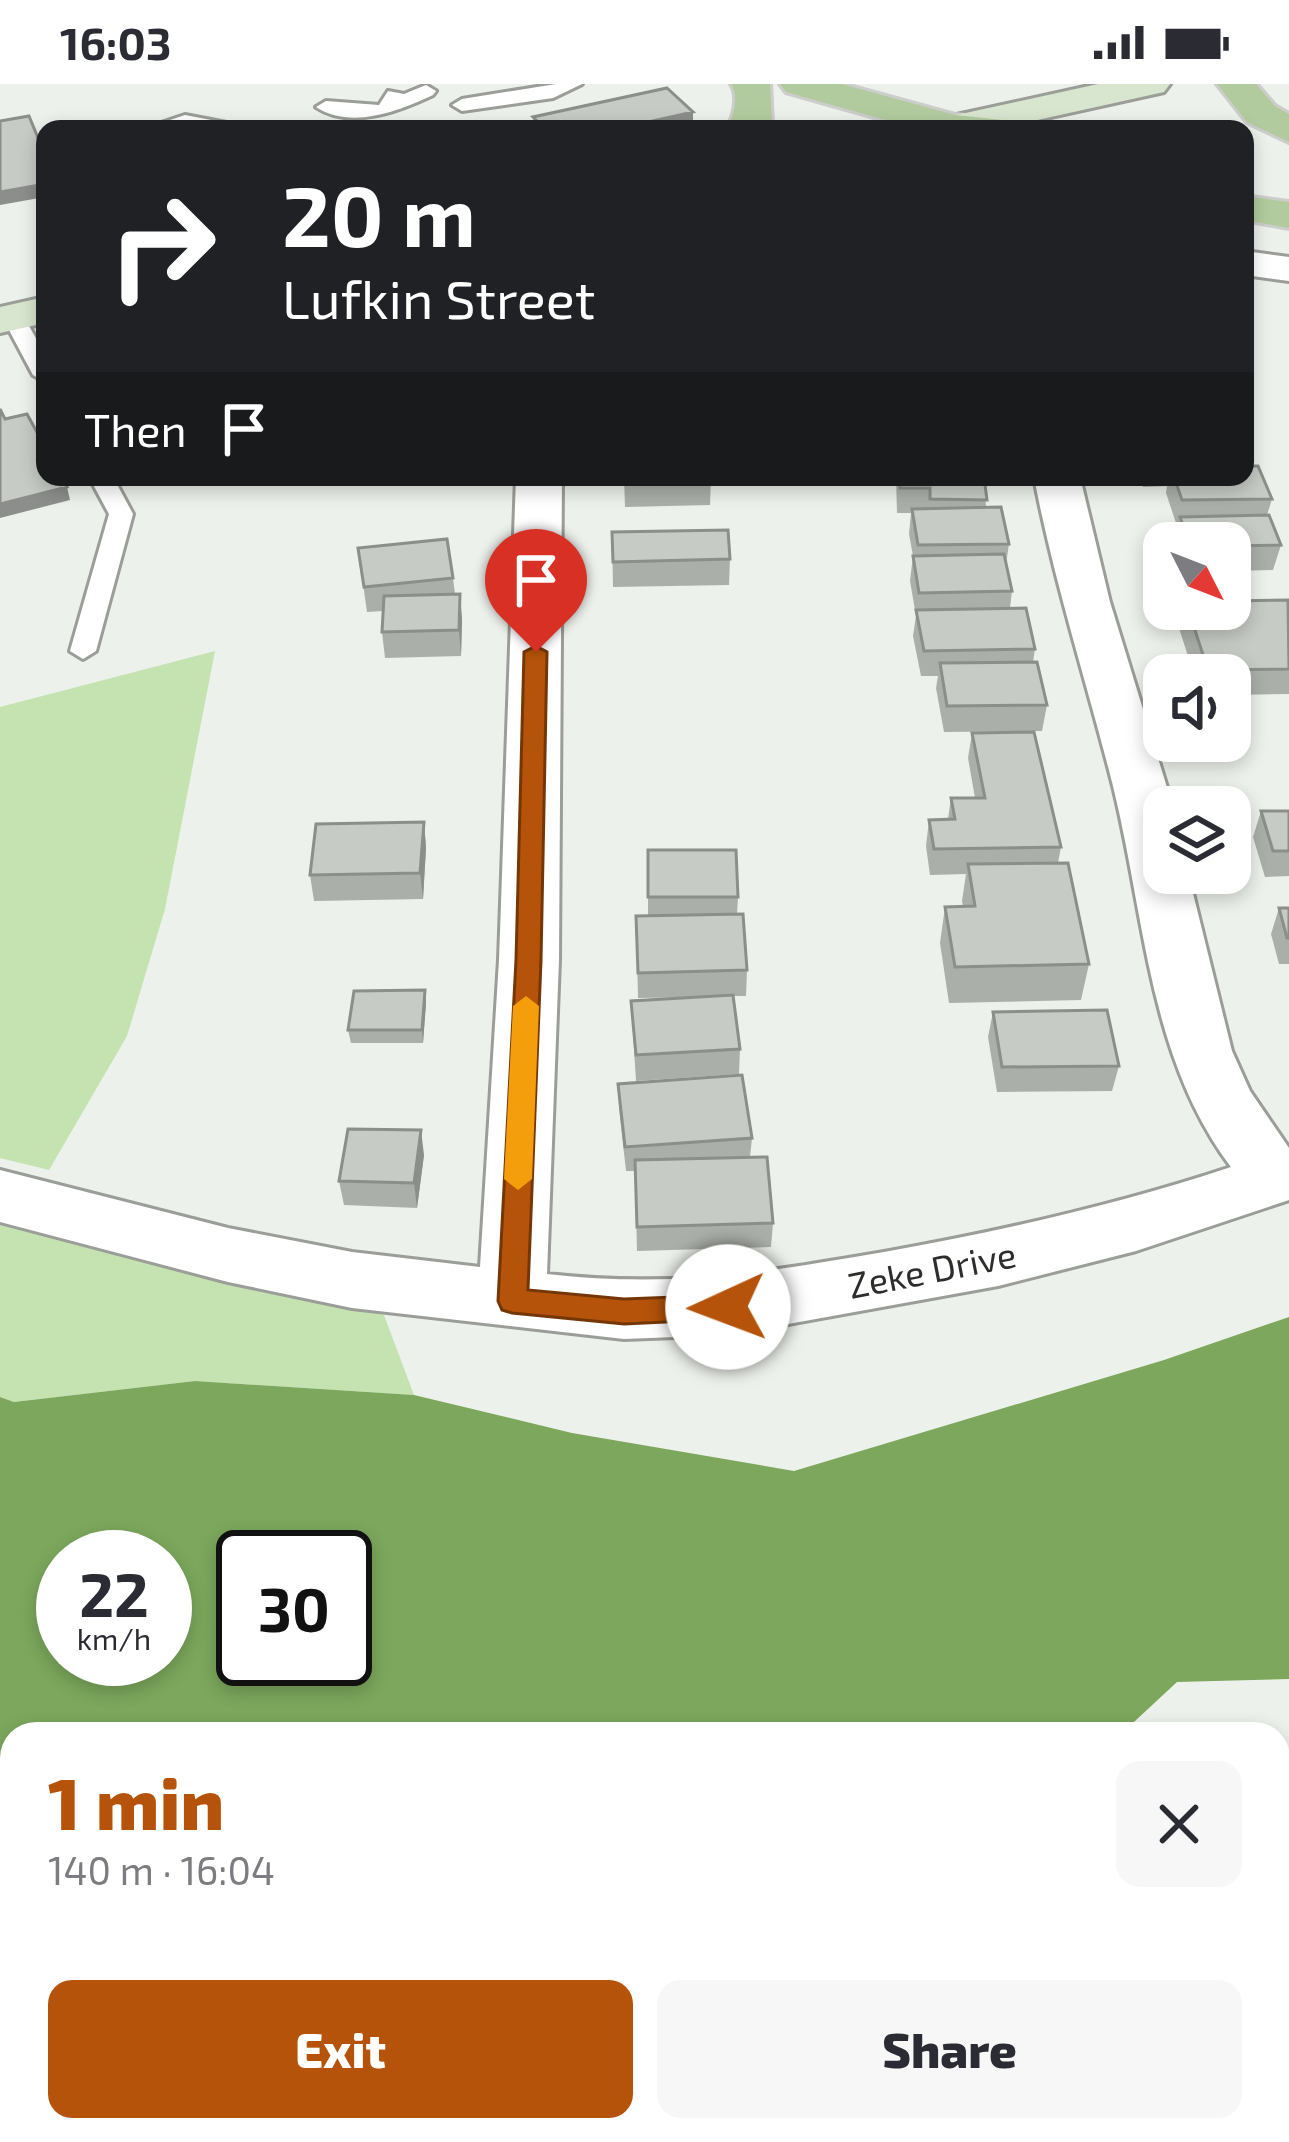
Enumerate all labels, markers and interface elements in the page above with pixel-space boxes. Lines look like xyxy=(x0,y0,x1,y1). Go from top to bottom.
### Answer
text: 16:03 xyxy=(60,15,171,69)
text: 20 m xyxy=(282,163,476,264)
icon: right xyxy=(84,168,240,324)
text: Lufkin Street xyxy=(282,265,595,330)
icon: arrive xyxy=(211,396,277,462)
text: Then xyxy=(84,402,187,456)
north arrow xyxy=(1143,522,1251,630)
map controls xyxy=(1143,522,1251,894)
pin xyxy=(485,529,587,652)
icon: arrive xyxy=(503,547,569,613)
button: sound xyxy=(1143,654,1251,762)
button: layers xyxy=(1143,786,1251,894)
street label: Zeke Drive xyxy=(844,1231,1019,1306)
position arrow xyxy=(665,1244,791,1370)
speed limit sign: 30 xyxy=(216,1530,372,1686)
text: 22 xyxy=(79,1557,149,1629)
text: km/h xyxy=(77,1620,151,1656)
text: 1 min xyxy=(48,1758,224,1844)
button: close xyxy=(1116,1761,1242,1887)
text: 140 m · 16:04 xyxy=(48,1846,275,1893)
button: Exit xyxy=(48,1980,633,2118)
button: Share xyxy=(657,1980,1242,2118)

